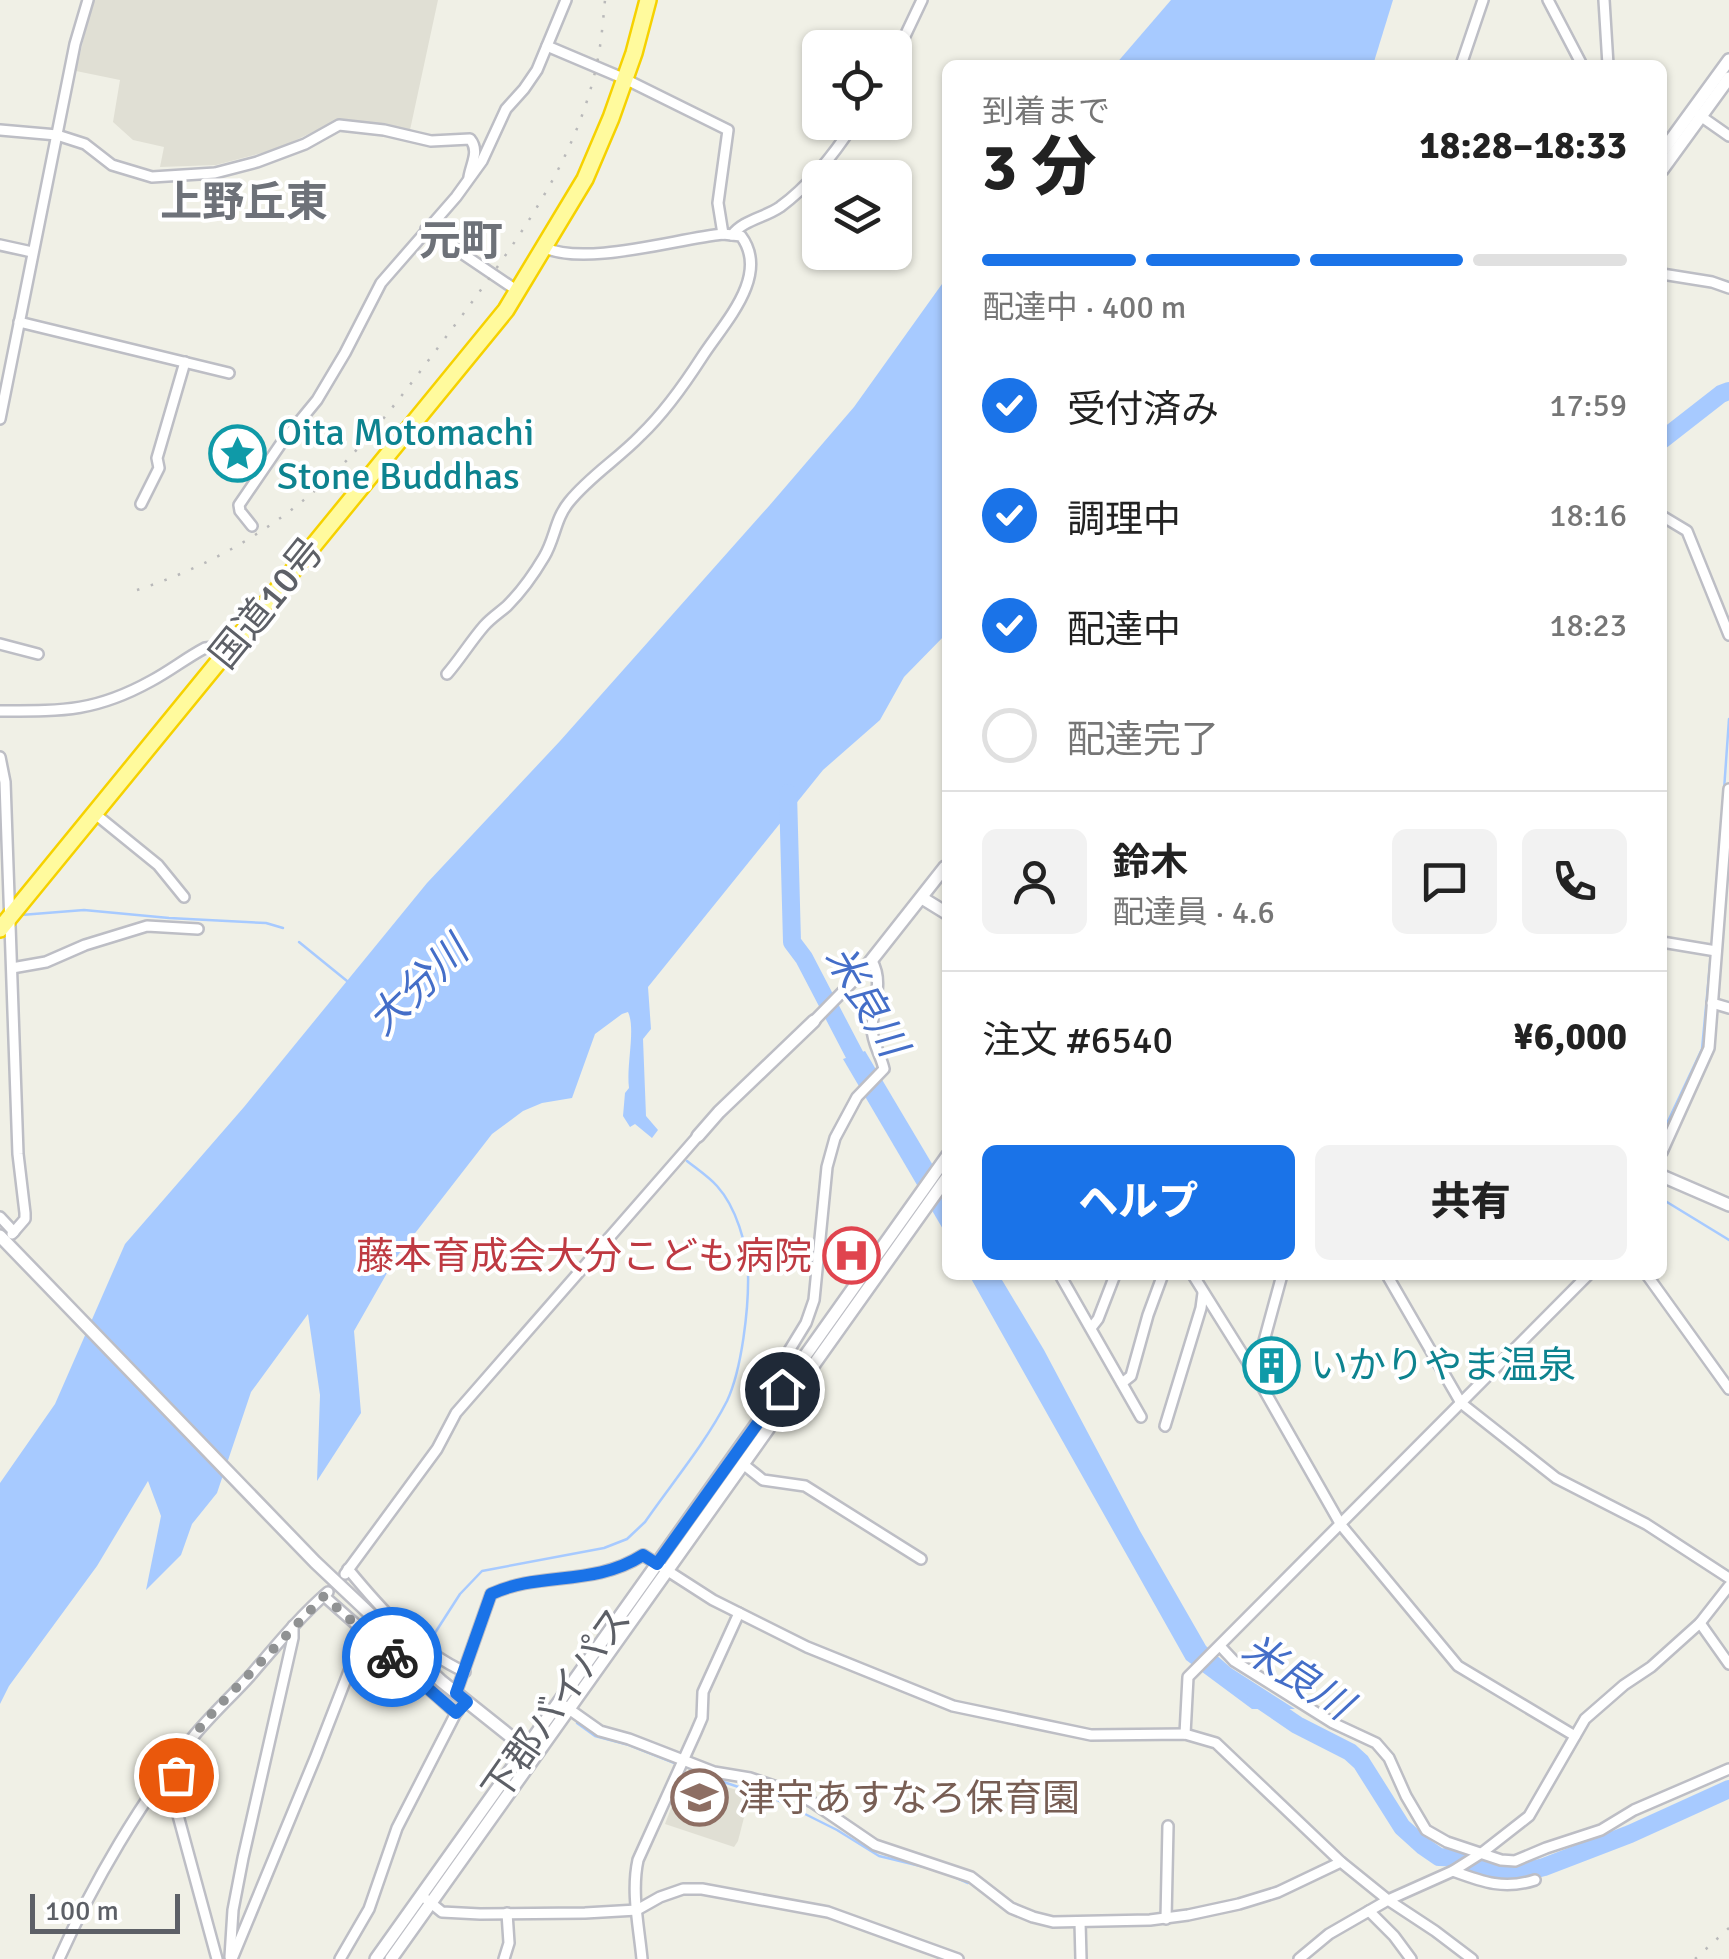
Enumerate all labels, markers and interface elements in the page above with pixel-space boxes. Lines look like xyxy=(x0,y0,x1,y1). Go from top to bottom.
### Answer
map controls xyxy=(802,30,912,270)
button: locate xyxy=(802,30,912,140)
text: 到着まで xyxy=(982,92,1110,131)
text: 18:28–18:33 xyxy=(1419,122,1627,169)
text: 3 分 xyxy=(982,128,1096,208)
button: layers xyxy=(802,160,912,270)
district label: 上野丘東 xyxy=(160,177,328,228)
district label: 元町 xyxy=(419,216,503,267)
text: 配達中 · 400 m xyxy=(982,288,1186,327)
icon: check xyxy=(982,378,1037,433)
text: 受付済み xyxy=(1067,386,1219,433)
text: 17:59 xyxy=(1549,386,1627,425)
place label: Oita Motomachi Stone Buddhas xyxy=(277,409,534,500)
place icon: Oita Motomachi Stone Buddhas xyxy=(208,424,268,484)
icon: check xyxy=(982,488,1037,543)
text: 調理中 xyxy=(1067,496,1181,543)
text: 18:16 xyxy=(1549,496,1627,535)
street label: 国道10号 xyxy=(200,528,334,678)
icon: check xyxy=(982,598,1037,653)
text: 配達中 xyxy=(1067,606,1181,653)
text: 18:23 xyxy=(1549,606,1627,645)
text: 配達完了 xyxy=(1067,716,1219,763)
button: person xyxy=(982,829,1087,934)
button: chat xyxy=(1392,829,1497,934)
button: phone xyxy=(1522,829,1627,934)
text: 鈴木 xyxy=(1112,839,1188,886)
text: 配達員 · 4.6 xyxy=(1112,893,1275,932)
water label: 大分川 xyxy=(357,924,481,1046)
water label: 米良川 xyxy=(814,937,920,1069)
text: ¥6,000 xyxy=(1513,1013,1627,1060)
text: 注文 #6540 xyxy=(982,1017,1173,1064)
button: ヘルプ xyxy=(982,1145,1295,1260)
button: 共有 xyxy=(1315,1145,1627,1260)
hospital icon: 藤本育成会大分こども病院 xyxy=(821,1226,881,1286)
place label: 藤本育成会大分こども病院 xyxy=(356,1233,812,1280)
building icon: いかりやま温泉 xyxy=(1241,1335,1301,1395)
place label: いかりやま温泉 xyxy=(1310,1342,1576,1389)
pin xyxy=(740,1347,825,1432)
icon: home xyxy=(755,1362,810,1417)
street label: 下郡バイパス xyxy=(473,1597,641,1811)
courier xyxy=(342,1607,442,1707)
water label: 米良川 xyxy=(1233,1623,1364,1733)
icon: bike xyxy=(365,1630,420,1685)
pin xyxy=(134,1733,219,1818)
icon: bag xyxy=(149,1748,204,1803)
school or university icon: 津守あすなろ保育園 xyxy=(669,1768,729,1828)
place label: 津守あすなろ保育園 xyxy=(738,1775,1080,1822)
scale bar xyxy=(30,1889,180,1934)
text: 100 m xyxy=(45,1894,119,1928)

